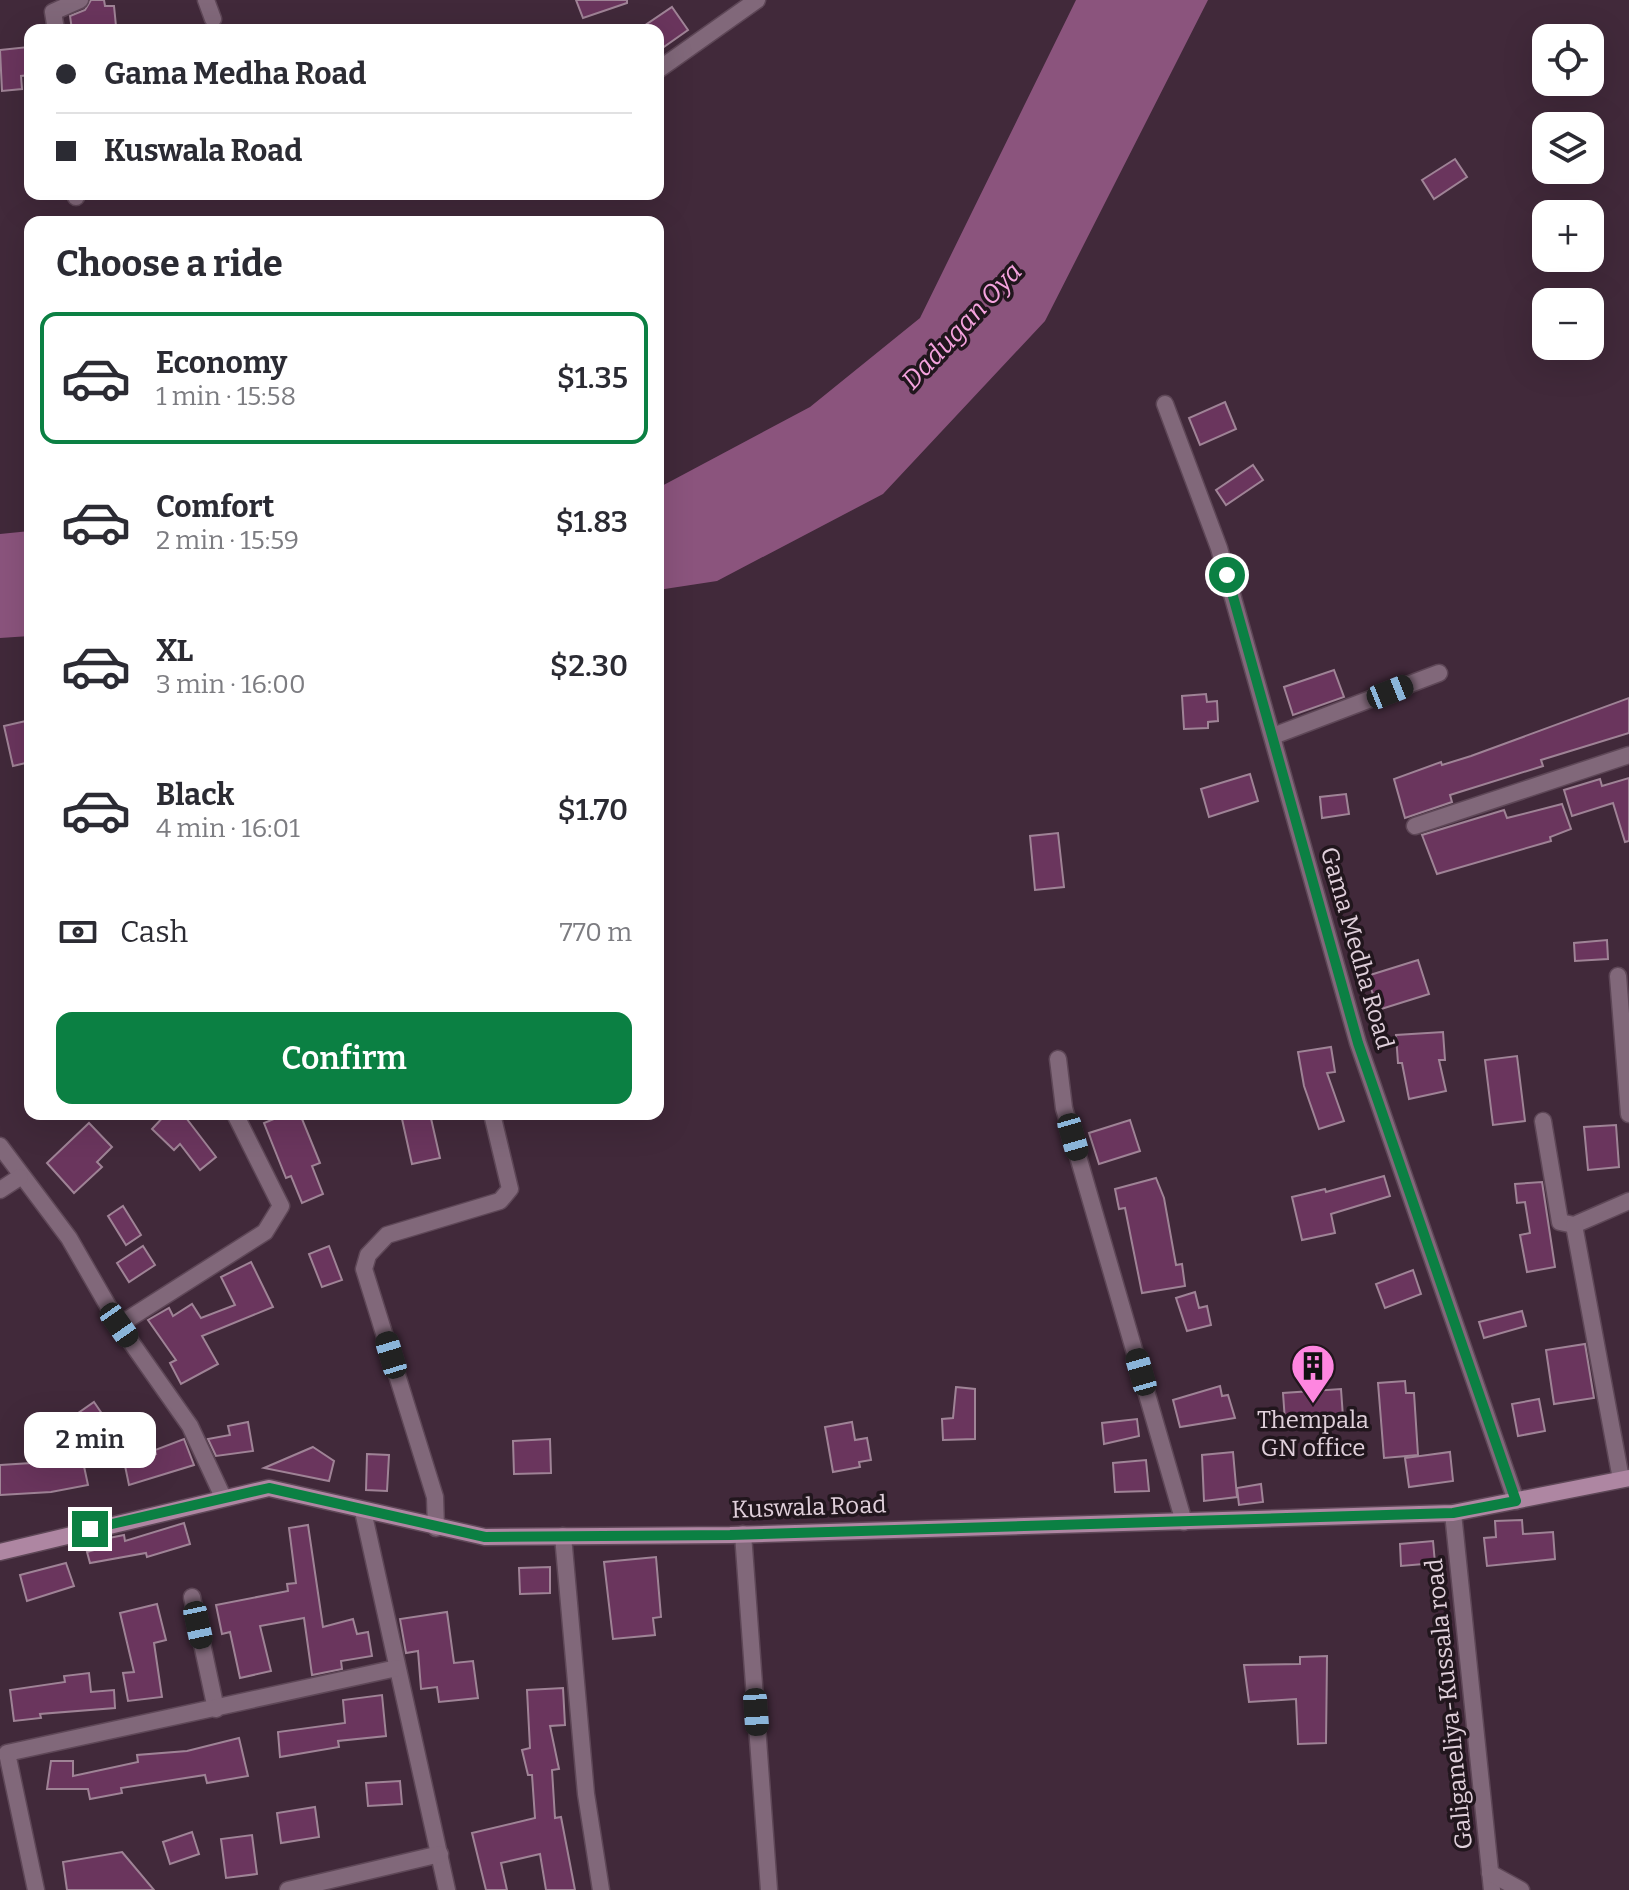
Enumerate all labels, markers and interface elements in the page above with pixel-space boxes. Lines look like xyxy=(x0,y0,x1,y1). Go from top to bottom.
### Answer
map controls xyxy=(1532,24,1604,360)
button: locate xyxy=(1532,24,1604,96)
text: Gama Medha Road xyxy=(104,56,366,92)
button: layers xyxy=(1532,112,1604,184)
text: Kuswala Road xyxy=(104,133,302,169)
button: + xyxy=(1532,200,1604,272)
text: Choose a ride xyxy=(56,242,283,286)
water label: Dadugan Oya xyxy=(895,256,1029,396)
button: − xyxy=(1532,288,1604,360)
icon: car xyxy=(60,342,132,414)
text: Economy xyxy=(156,345,287,381)
text: $1.35 xyxy=(557,360,628,396)
text: 1 min · 15:58 xyxy=(156,381,296,412)
icon: car xyxy=(60,486,132,558)
text: Comfort xyxy=(156,489,274,525)
text: $1.83 xyxy=(555,504,628,540)
text: 2 min · 15:59 xyxy=(156,525,299,556)
route start xyxy=(1209,557,1245,593)
icon: car xyxy=(60,630,132,702)
text: XL xyxy=(156,633,193,669)
text: $2.30 xyxy=(550,648,628,684)
text: 3 min · 16:00 xyxy=(156,669,306,700)
car xyxy=(1363,672,1417,712)
icon: car xyxy=(60,774,132,846)
text: Black xyxy=(156,777,234,813)
text: $1.70 xyxy=(557,792,628,828)
text: 4 min · 16:01 xyxy=(156,813,300,844)
street label: Gama Medha Road xyxy=(1315,844,1399,1052)
icon: cash xyxy=(56,910,100,954)
text: Cash xyxy=(120,914,188,950)
text: 770 m xyxy=(560,917,632,948)
button: Confirm xyxy=(56,1012,632,1104)
car xyxy=(1055,1111,1091,1163)
car xyxy=(95,1298,143,1352)
car xyxy=(373,1329,409,1381)
building icon: Thempala GN office xyxy=(1289,1342,1337,1405)
car xyxy=(1123,1346,1159,1398)
place label: Thempala GN office xyxy=(1257,1406,1369,1462)
callout: 2 min xyxy=(24,1413,156,1469)
text: 2 min xyxy=(56,1424,124,1455)
street label: Kuswala Road xyxy=(731,1490,887,1524)
route end xyxy=(72,1511,108,1547)
street label: Galiganeliya-Kussala road xyxy=(1420,1557,1478,1851)
car xyxy=(181,1599,215,1651)
car xyxy=(742,1687,770,1737)

